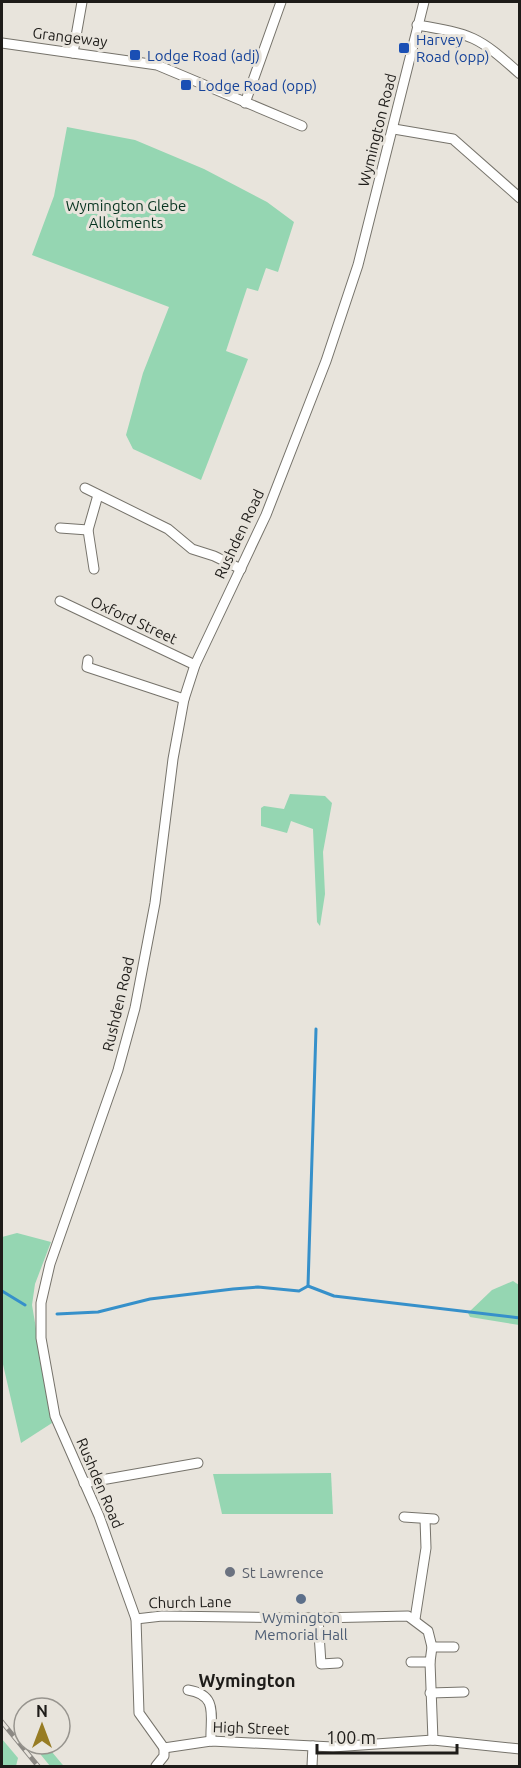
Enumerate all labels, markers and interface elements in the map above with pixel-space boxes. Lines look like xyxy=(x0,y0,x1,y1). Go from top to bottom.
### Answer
street label: Grangeway xyxy=(32,24,108,50)
place label: Harvey Road (opp) xyxy=(416,31,490,65)
marker: Harvey Road (opp) xyxy=(397,41,411,55)
place label: Lodge Road (adj) xyxy=(147,47,260,64)
marker: Lodge Road (adj) xyxy=(128,48,142,62)
street label: Wymington Road xyxy=(355,72,399,188)
place label: Lodge Road (opp) xyxy=(198,77,317,94)
marker: Lodge Road (opp) xyxy=(179,78,193,92)
park label: Wymington Glebe Allotments xyxy=(66,197,186,231)
street label: Rushden Road xyxy=(211,487,267,581)
street label: Oxford Street xyxy=(88,593,180,647)
street label: Rushden Road xyxy=(99,955,137,1053)
street label: Rushden Road xyxy=(73,1435,127,1531)
place label: St Lawrence xyxy=(242,1564,324,1581)
marker: St Lawrence xyxy=(223,1565,237,1579)
marker: Wymington Memorial Hall xyxy=(294,1592,308,1606)
street label: Church Lane xyxy=(148,1593,232,1611)
place label: Wymington Memorial Hall xyxy=(254,1609,348,1643)
district label: Wymington xyxy=(198,1670,296,1690)
north arrow xyxy=(12,1696,72,1756)
text: N xyxy=(36,1702,48,1720)
scale bar xyxy=(317,1717,456,1755)
street label: High Street xyxy=(212,1718,290,1738)
text: 100 m xyxy=(326,1727,376,1747)

